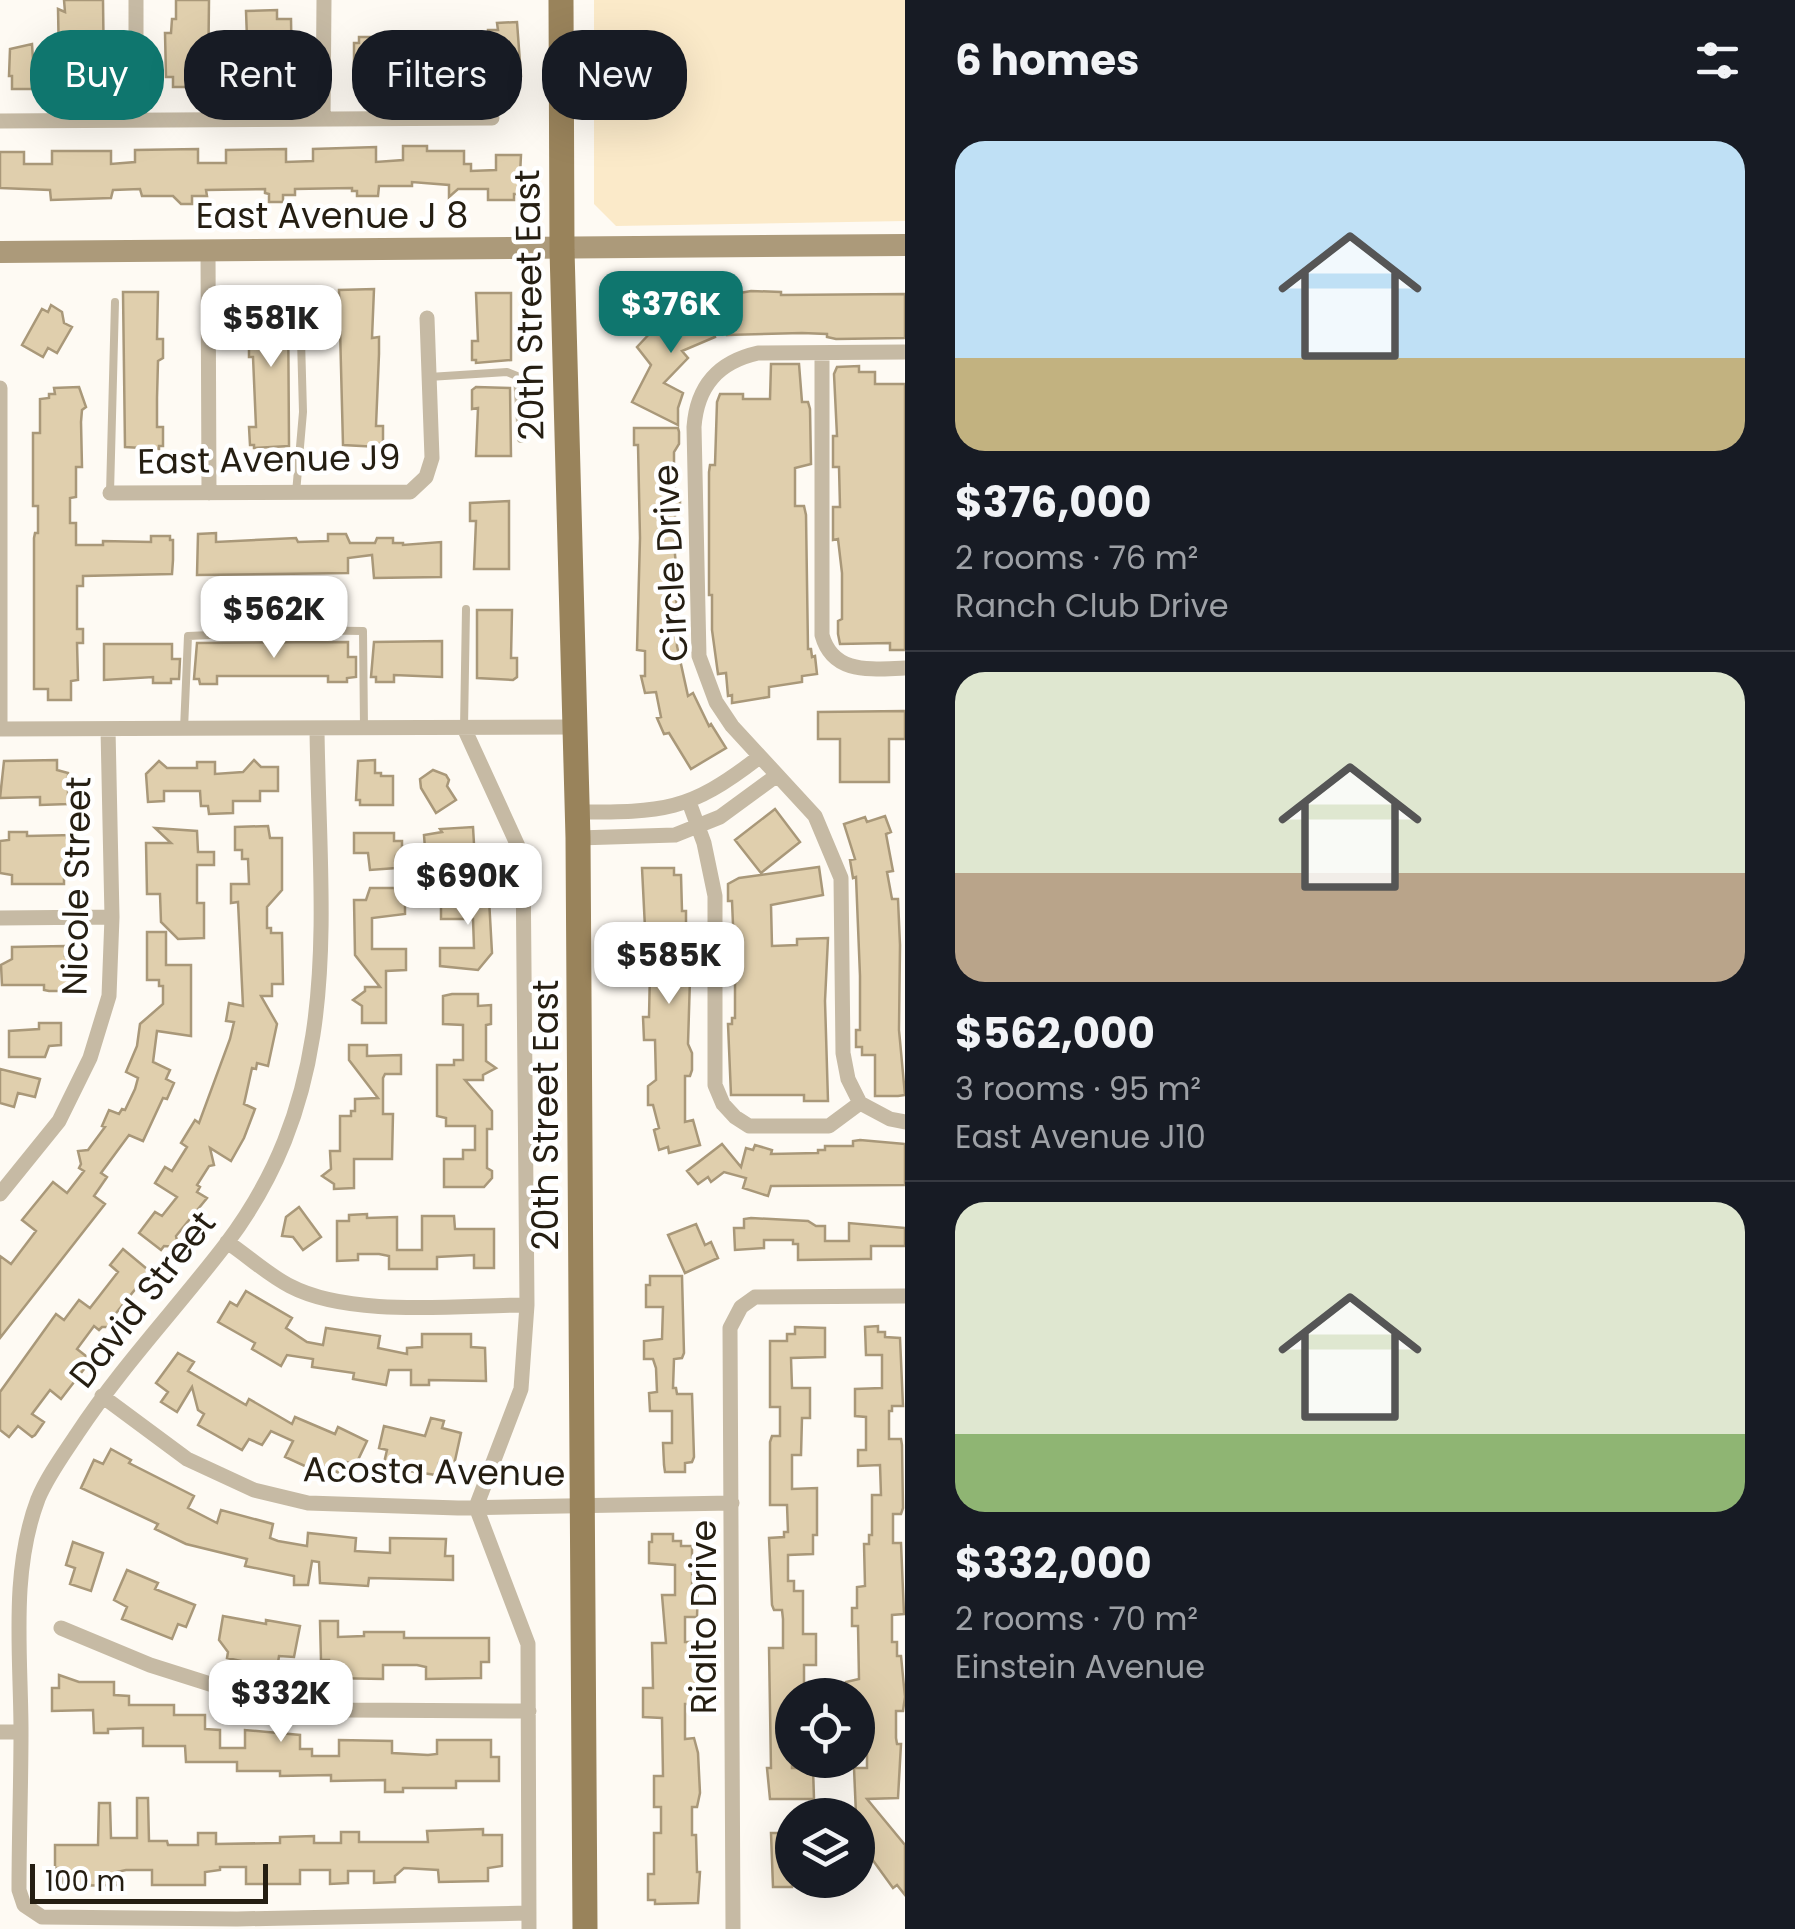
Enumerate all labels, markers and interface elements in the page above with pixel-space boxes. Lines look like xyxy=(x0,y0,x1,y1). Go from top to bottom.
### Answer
chip: Buy xyxy=(30,30,164,120)
chip: Rent xyxy=(184,30,332,120)
chip: Filters xyxy=(352,30,522,120)
chip: New xyxy=(542,30,687,120)
text: 6 homes xyxy=(955,31,1140,90)
icon: filters xyxy=(1690,33,1745,88)
street label: 20th Street East xyxy=(502,169,556,441)
street label: East Avenue J 8 xyxy=(196,191,468,240)
icon: home xyxy=(1260,206,1440,386)
pin: $376K xyxy=(601,271,741,356)
text: $376K xyxy=(621,281,721,326)
pin: $581K xyxy=(201,285,341,370)
text: $581K xyxy=(223,295,319,340)
street label: East Avenue J9 xyxy=(137,432,401,486)
street label: Circle Drive xyxy=(640,463,700,663)
text: $376,000 xyxy=(955,473,1151,532)
text: 2 rooms · 76 m² xyxy=(955,535,1198,580)
pin: $562K xyxy=(204,576,344,661)
text: Ranch Club Drive xyxy=(955,583,1228,628)
text: $562K xyxy=(223,586,325,631)
icon: home xyxy=(1260,737,1440,917)
street label: Nicole Street xyxy=(50,776,102,996)
pin: $690K xyxy=(398,843,538,928)
text: $690K xyxy=(416,853,520,898)
pin: $585K xyxy=(599,922,739,1007)
text: $585K xyxy=(616,932,722,977)
street label: 20th Street East xyxy=(521,979,570,1251)
text: $562,000 xyxy=(955,1004,1155,1063)
text: 3 rooms · 95 m² xyxy=(955,1066,1201,1111)
text: East Avenue J10 xyxy=(955,1114,1206,1159)
street label: David Street xyxy=(57,1200,227,1398)
icon: home xyxy=(1260,1267,1440,1447)
street label: Acosta Avenue xyxy=(302,1444,566,1498)
street label: Rialto Drive xyxy=(679,1520,728,1714)
text: $332,000 xyxy=(955,1534,1152,1593)
text: 2 rooms · 70 m² xyxy=(955,1596,1198,1641)
text: Einstein Avenue xyxy=(955,1644,1205,1689)
pin: $332K xyxy=(211,1660,351,1745)
text: $332K xyxy=(231,1670,331,1715)
map controls xyxy=(775,1678,875,1898)
button: locate xyxy=(775,1678,875,1778)
button: layers xyxy=(775,1798,875,1898)
scale bar xyxy=(30,1859,268,1904)
text: 100 m xyxy=(45,1862,125,1901)

